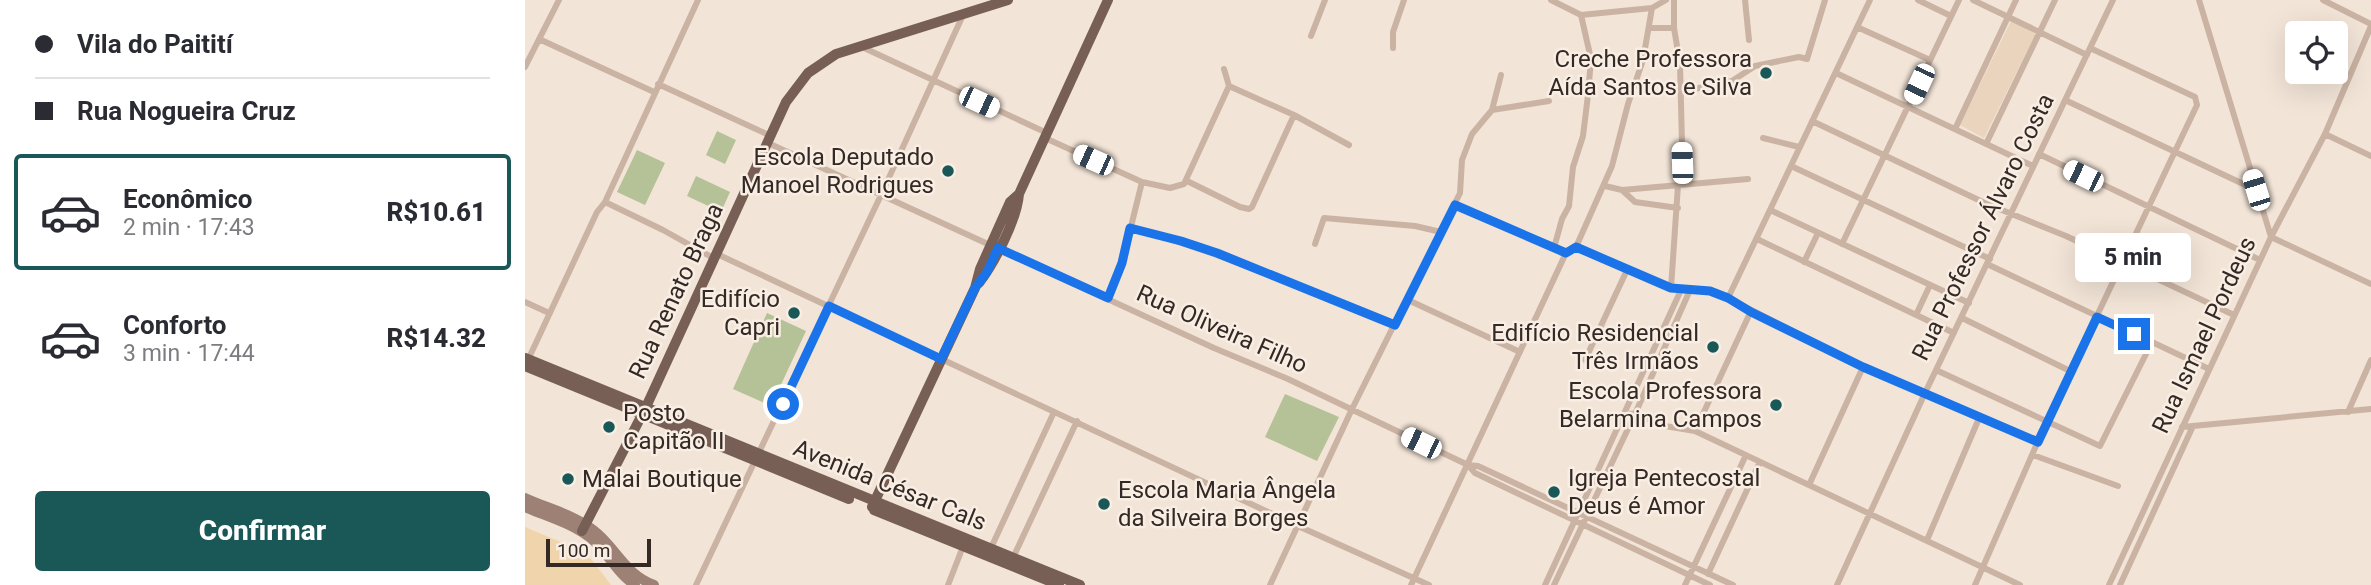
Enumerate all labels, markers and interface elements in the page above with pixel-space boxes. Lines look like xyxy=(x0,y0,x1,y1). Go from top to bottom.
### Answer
map controls xyxy=(2285,21,2348,84)
button: locate xyxy=(2285,21,2348,84)
text: Vila do Paitití xyxy=(77,29,233,59)
place label: Creche Professora Aída Santos e Silva xyxy=(1549,45,1752,101)
car xyxy=(1901,61,1938,107)
marker: Creche Professora Aída Santos e Silva xyxy=(1758,65,1774,81)
car xyxy=(956,84,1003,120)
street label: Rua Professor Álvaro Costa xyxy=(1906,89,2060,365)
text: Rua Nogueira Cruz xyxy=(77,96,296,126)
car xyxy=(1070,142,1117,178)
car xyxy=(1671,142,1694,184)
place label: Escola Deputado Manoel Rodrigues xyxy=(741,143,934,199)
car xyxy=(2060,157,2107,195)
marker: Escola Deputado Manoel Rodrigues xyxy=(940,163,956,179)
car xyxy=(2240,167,2273,213)
icon: car xyxy=(39,181,102,244)
text: Econômico xyxy=(123,184,252,214)
text: R$10.61 xyxy=(387,197,486,227)
street label: Rua Renato Braga xyxy=(623,199,729,383)
text: 2 min · 17:43 xyxy=(123,214,255,241)
callout: 5 min xyxy=(2076,232,2192,282)
street label: Rua Ismael Pordeus xyxy=(2146,233,2262,437)
text: 5 min xyxy=(2104,244,2162,271)
street label: Rua Oliveira Filho xyxy=(1132,279,1312,379)
place label: Edifício Capri xyxy=(701,285,780,341)
marker: Edifício Capri xyxy=(786,305,802,321)
icon: car xyxy=(39,307,102,370)
text: Conforto xyxy=(123,310,227,340)
route end xyxy=(2118,318,2150,350)
place label: Edifício Residencial Três Irmãos xyxy=(1491,319,1699,375)
text: R$14.32 xyxy=(387,323,486,353)
marker: Edifício Residencial Três Irmãos xyxy=(1705,339,1721,355)
text: 3 min · 17:44 xyxy=(123,340,255,367)
place label: Escola Professora Belarmina Campos xyxy=(1559,377,1762,433)
route start xyxy=(767,388,799,420)
marker: Escola Professora Belarmina Campos xyxy=(1768,397,1784,413)
place label: Posto Capitão II xyxy=(623,399,725,455)
marker: Posto Capitão II xyxy=(601,419,617,435)
car xyxy=(1398,424,1445,462)
street label: Avenida César Cals xyxy=(789,433,991,537)
place label: Igreja Pentecostal Deus é Amor xyxy=(1568,464,1760,520)
place label: Malai Boutique xyxy=(582,465,742,493)
marker: Malai Boutique xyxy=(560,471,576,487)
place label: Escola Maria Ângela da Silveira Borges xyxy=(1118,476,1336,532)
marker: Igreja Pentecostal Deus é Amor xyxy=(1546,484,1562,500)
button: Confirmar xyxy=(35,491,490,571)
marker: Escola Maria Ângela da Silveira Borges xyxy=(1096,496,1112,512)
scale bar xyxy=(546,536,651,568)
text: 100 m xyxy=(557,539,610,562)

